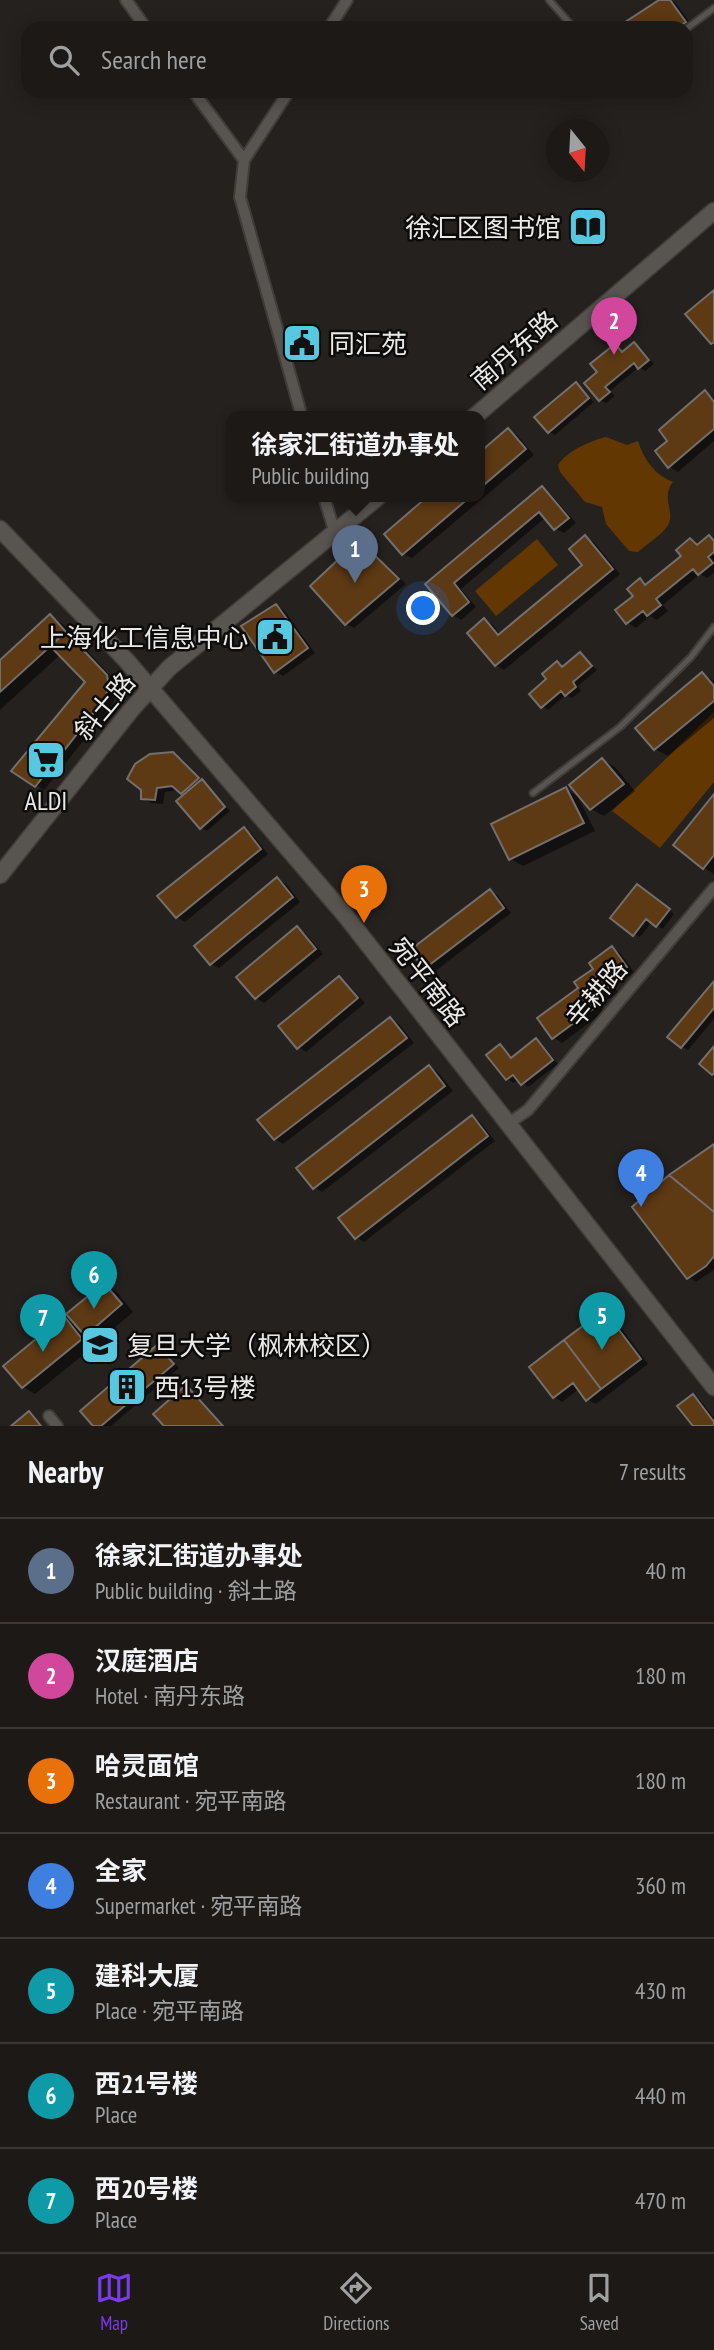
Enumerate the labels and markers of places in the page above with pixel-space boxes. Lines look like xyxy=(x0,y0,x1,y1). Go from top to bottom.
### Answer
library icon: 徐汇区图书馆 xyxy=(567,206,609,248)
place label: 徐汇区图书馆 xyxy=(405,211,561,244)
pin: 2 xyxy=(591,297,637,355)
public building icon: 同汇苑 xyxy=(281,322,323,364)
place label: 同汇苑 xyxy=(329,327,407,360)
pin: 1 xyxy=(332,525,378,583)
public building icon: 上海化工信息中心 xyxy=(254,616,296,658)
place label: 上海化工信息中心 xyxy=(40,621,248,654)
supermarket icon: ALDI xyxy=(25,739,67,781)
place label: ALDI xyxy=(25,784,67,817)
pin: 3 xyxy=(341,865,387,923)
pin: 4 xyxy=(618,1149,664,1207)
pin: 6 xyxy=(71,1251,117,1309)
pin: 5 xyxy=(579,1292,625,1350)
pin: 7 xyxy=(20,1294,66,1352)
school or university icon: 复旦大学（枫林校区） xyxy=(79,1324,121,1366)
place label: 复旦大学（枫林校区） xyxy=(127,1329,387,1362)
building icon: 西13号楼 xyxy=(106,1366,148,1408)
place label: 西13号楼 xyxy=(154,1371,255,1404)

